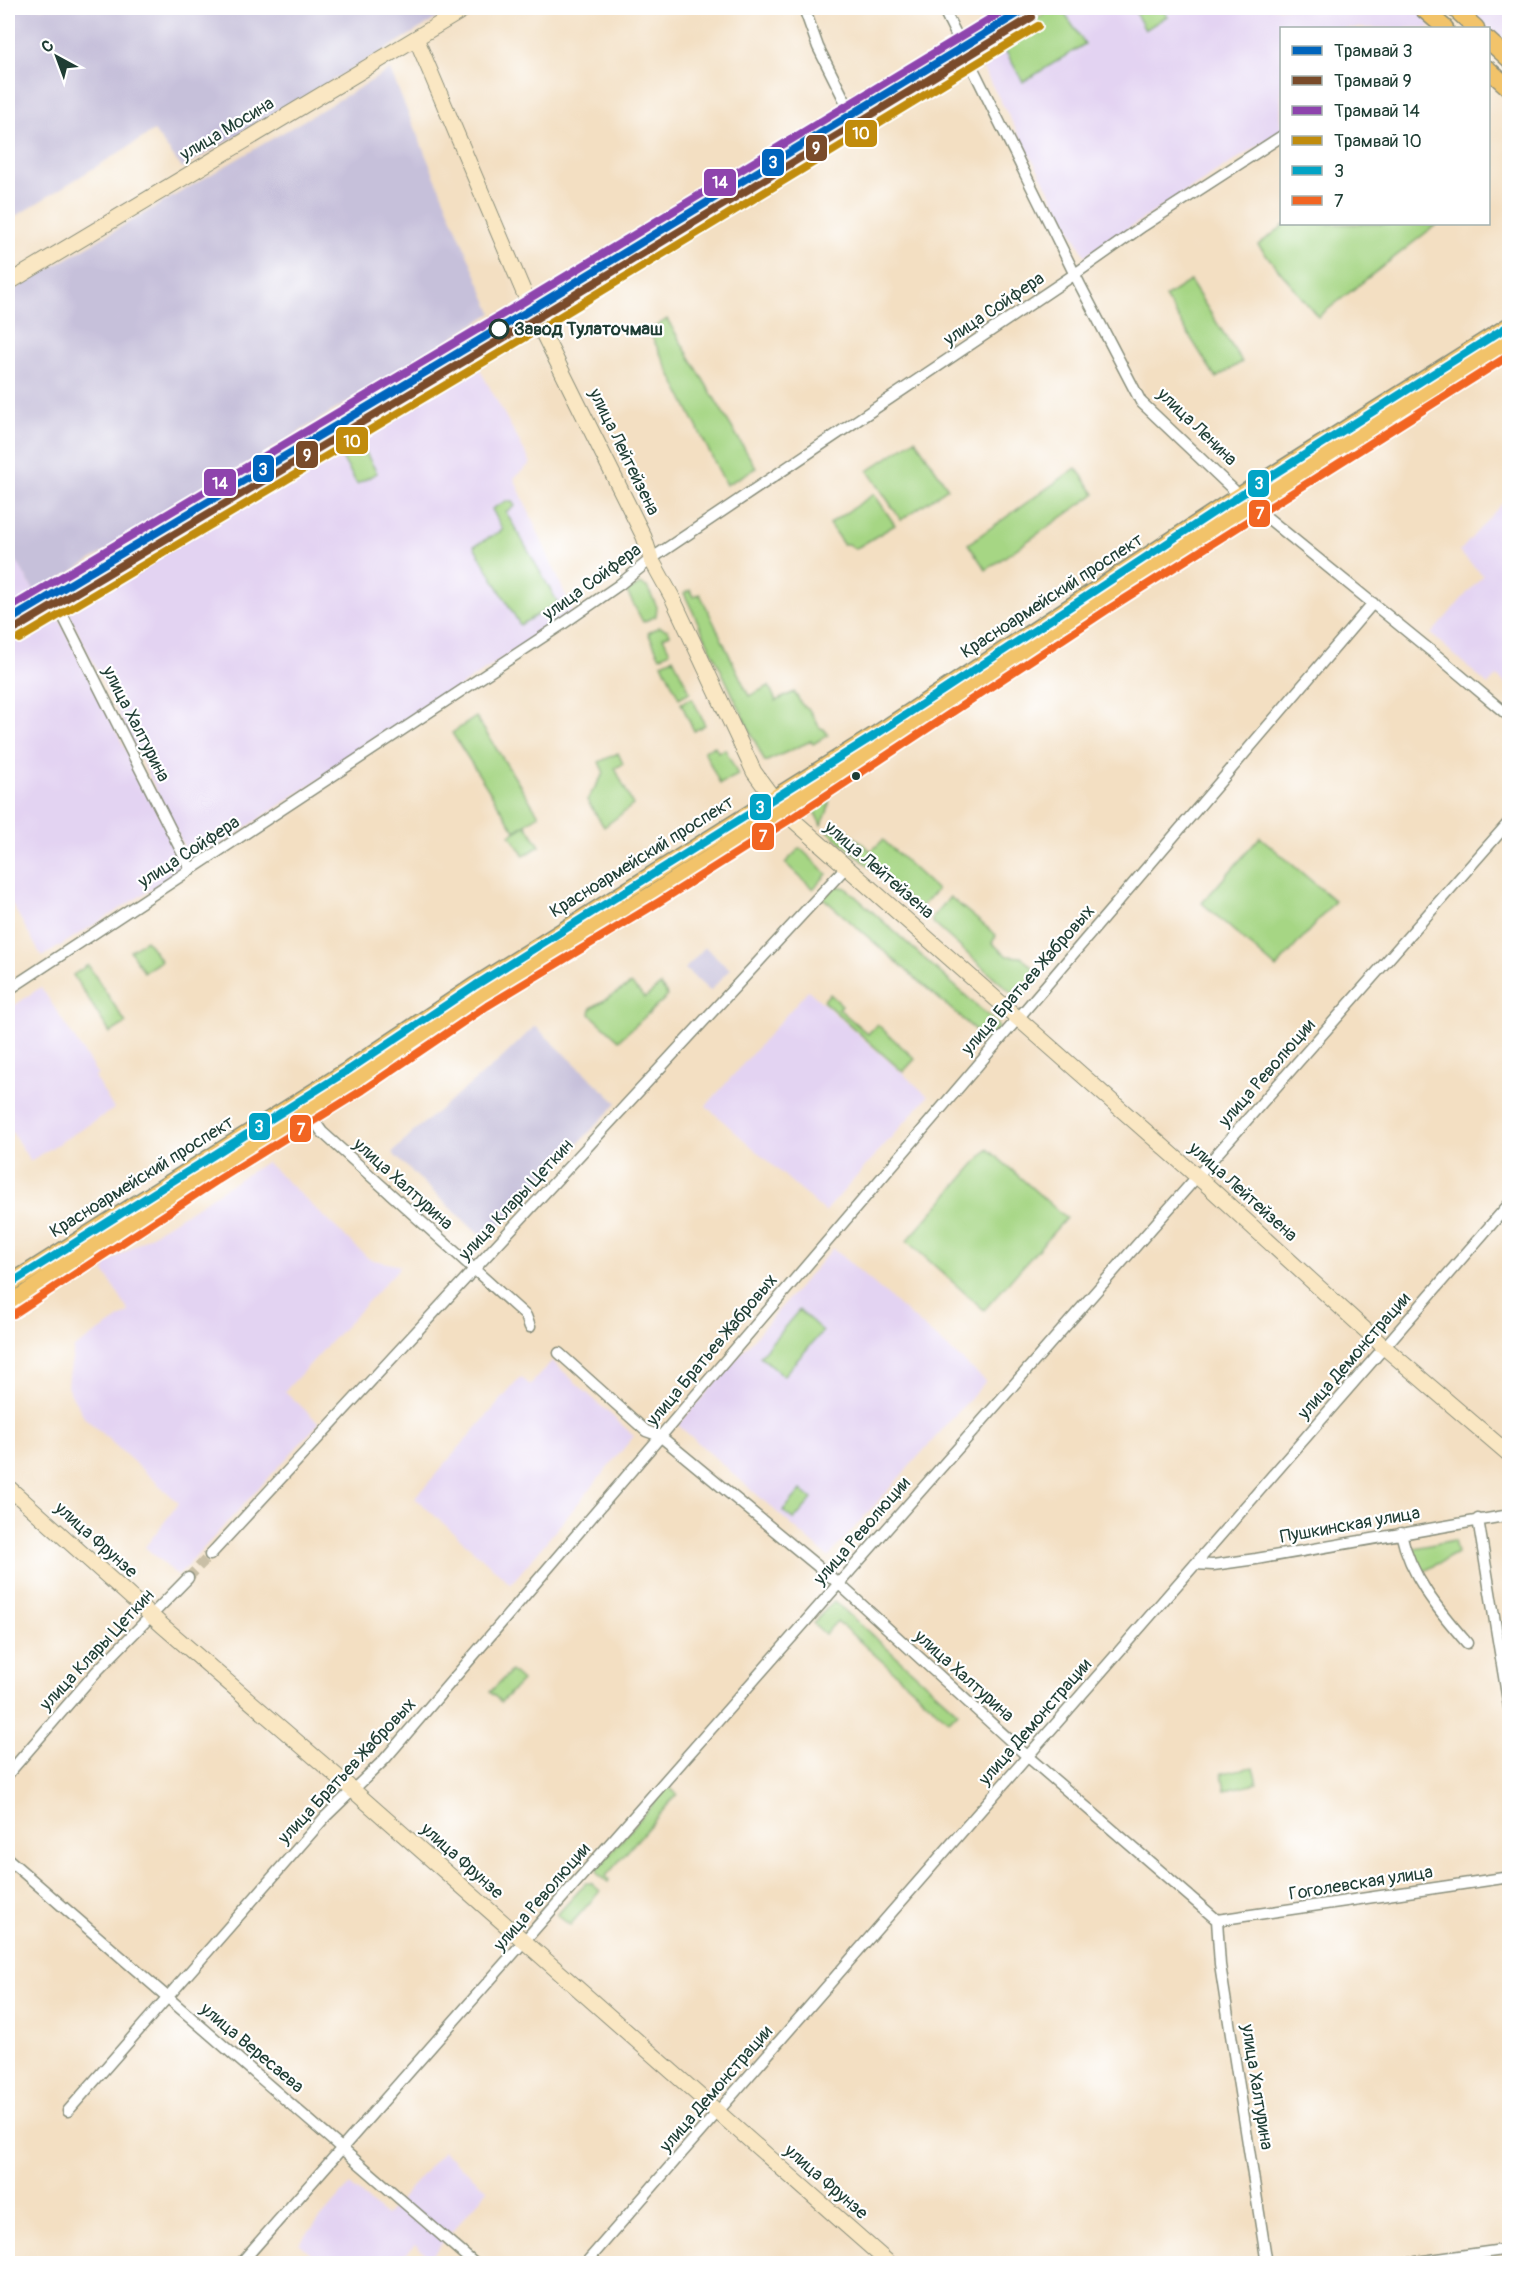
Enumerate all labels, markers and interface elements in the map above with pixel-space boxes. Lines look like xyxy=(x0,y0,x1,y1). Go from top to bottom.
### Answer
north arrow xyxy=(27,27,87,87)
legend xyxy=(1280,27,1490,225)
text: С xyxy=(38,36,58,57)
text: Трамвай 3 xyxy=(1334,40,1413,63)
text: Трамвай 9 xyxy=(1334,70,1412,93)
street label: улица Мосина xyxy=(175,92,278,167)
text: Трамвай 14 xyxy=(1334,100,1421,123)
line badge: 10 xyxy=(844,119,878,148)
text: 10 xyxy=(852,124,870,144)
text: Трамвай 10 xyxy=(1334,130,1422,153)
line badge: 9 xyxy=(805,134,828,162)
text: 9 xyxy=(812,139,820,159)
line badge: 3 xyxy=(761,148,785,177)
text: 3 xyxy=(769,153,778,173)
text: 3 xyxy=(1334,160,1344,183)
line badge: 14 xyxy=(703,168,737,197)
text: 14 xyxy=(712,173,728,193)
text: 7 xyxy=(1334,190,1344,213)
street label: улица Сойфера xyxy=(938,267,1049,352)
place label: Завод Тулаточмаш xyxy=(514,318,663,341)
marker: Завод Тулаточмаш xyxy=(489,319,509,339)
street label: улица Ленина xyxy=(1151,382,1242,471)
street label: улица Лейтейзена xyxy=(583,384,665,519)
line badge: 10 xyxy=(335,426,369,455)
text: 10 xyxy=(343,432,361,452)
line badge: 9 xyxy=(295,440,319,469)
text: 9 xyxy=(303,446,311,466)
line badge: 3 xyxy=(252,454,275,483)
text: 3 xyxy=(259,460,268,480)
line badge: 14 xyxy=(203,468,237,497)
line badge: 3 xyxy=(1247,469,1270,498)
text: 14 xyxy=(212,474,228,494)
text: 3 xyxy=(1255,474,1264,494)
line badge: 7 xyxy=(1248,499,1271,528)
text: 7 xyxy=(1256,504,1265,524)
street label: Красноармейский проспект xyxy=(956,528,1148,664)
street label: улица Сойфера xyxy=(537,538,646,626)
street label: улица Халтурина xyxy=(97,661,175,786)
unlabelled marker xyxy=(850,770,862,782)
street label: Красноармейский проспект xyxy=(546,791,738,923)
line badge: 3 xyxy=(749,793,772,821)
text: 3 xyxy=(756,798,765,818)
street label: улица Сойфера xyxy=(133,811,244,894)
street label: улица Лейтейзена xyxy=(818,815,939,924)
line badge: 7 xyxy=(751,822,775,851)
text: 7 xyxy=(759,827,768,847)
street label: улица Братьев Жабровых xyxy=(956,900,1100,1061)
street label: улица Революции xyxy=(1213,1014,1320,1133)
street label: Красноармейский проспект xyxy=(46,1111,238,1243)
line badge: 3 xyxy=(248,1112,271,1141)
line badge: 7 xyxy=(289,1114,312,1143)
text: 3 xyxy=(255,1117,264,1137)
text: 7 xyxy=(297,1120,306,1140)
street label: улица Халтурина xyxy=(347,1132,458,1235)
street label: улица Клары Цеткин xyxy=(453,1134,578,1266)
street label: улица Лейтейзена xyxy=(1183,1136,1302,1247)
street label: улица Братьев Жабровых xyxy=(641,1269,782,1432)
street label: улица Демонстрации xyxy=(1292,1288,1415,1425)
street label: улица Революции xyxy=(808,1472,915,1591)
street label: улица Фрунзе xyxy=(49,1496,142,1583)
street label: Пушкинская улица xyxy=(1278,1501,1422,1549)
street label: улица Клары Цеткин xyxy=(34,1584,159,1716)
street label: улица Халтурина xyxy=(908,1624,1019,1727)
street label: улица Демонстрации xyxy=(973,1654,1096,1791)
street label: улица Братьев Жабровых xyxy=(272,1693,421,1850)
street label: улица Фрунзе xyxy=(415,1817,508,1904)
street label: улица Революции xyxy=(488,1838,595,1957)
street label: Гоголевская улица xyxy=(1287,1860,1435,1906)
street label: улица Вересаева xyxy=(195,1997,309,2098)
street label: улица Демонстрации xyxy=(654,2021,777,2158)
street label: улица Халтурина xyxy=(1236,2022,1278,2151)
street label: улица Фрунзе xyxy=(779,2139,873,2225)

